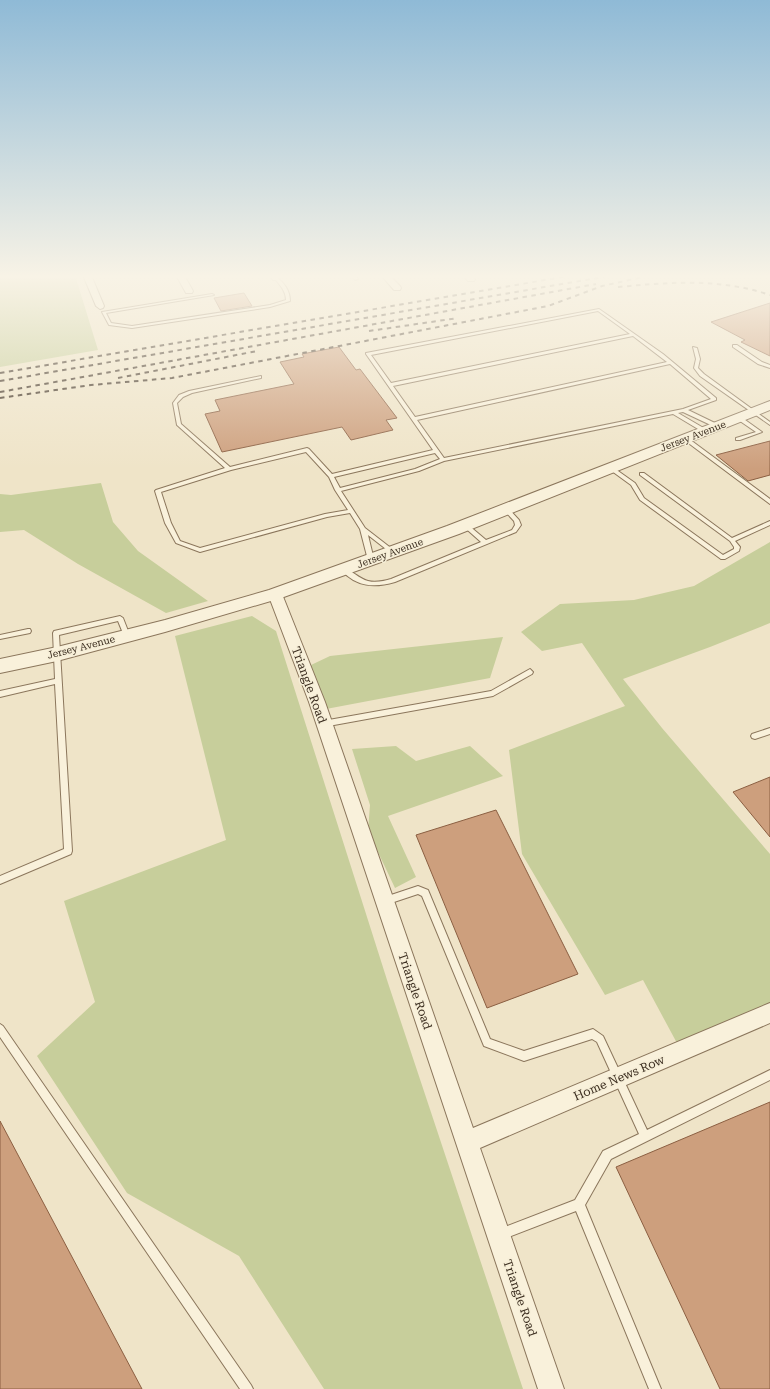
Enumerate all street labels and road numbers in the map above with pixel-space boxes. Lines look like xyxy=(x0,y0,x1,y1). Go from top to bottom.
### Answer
street label: Jersey Avenue xyxy=(659,418,728,454)
street label: Jersey Avenue xyxy=(355,536,425,570)
street label: Jersey Avenue xyxy=(46,633,117,661)
street label: Triangle Road xyxy=(289,645,329,726)
street label: Triangle Road xyxy=(395,951,435,1032)
street label: Home News Row xyxy=(571,1052,667,1104)
street label: Triangle Road xyxy=(500,1258,540,1339)

